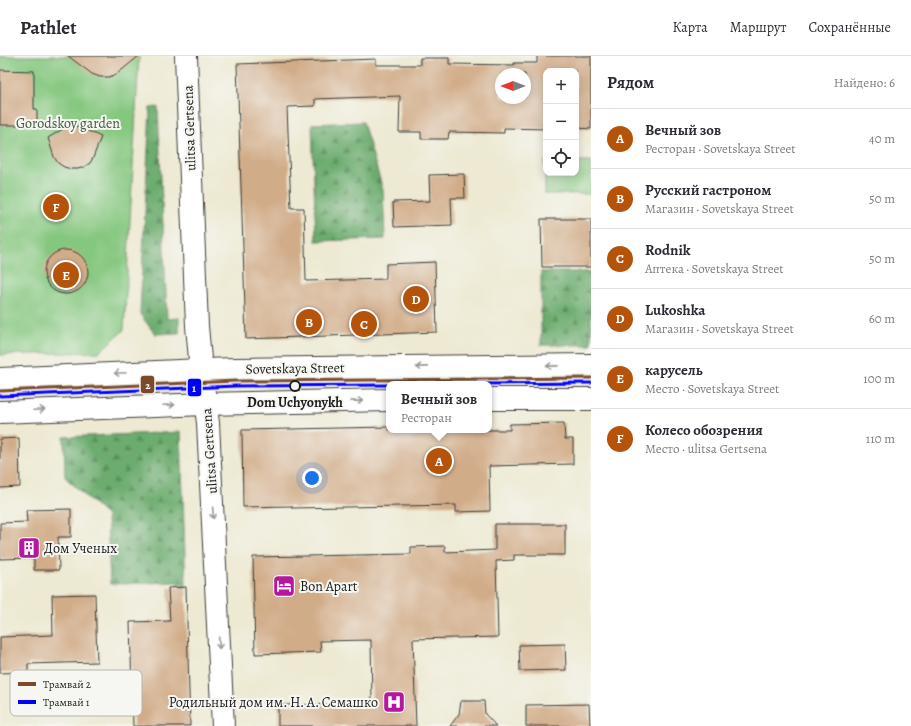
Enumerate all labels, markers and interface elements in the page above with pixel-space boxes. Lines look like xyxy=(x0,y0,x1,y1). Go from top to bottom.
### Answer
text: Pathlet xyxy=(20,15,76,41)
text: Карта xyxy=(673,18,708,37)
text: Маршрут xyxy=(730,18,786,37)
text: Сохранённые xyxy=(808,18,891,37)
north arrow xyxy=(495,68,531,104)
map controls xyxy=(543,68,579,176)
button: + xyxy=(543,68,579,104)
text: Рядом xyxy=(607,71,654,94)
text: Найдено: 6 xyxy=(834,74,895,91)
street label: ulitsa Gertsena xyxy=(178,84,200,171)
button: − xyxy=(543,104,579,140)
park label: Gorodskoy garden xyxy=(16,114,120,133)
text: Вечный зов xyxy=(645,120,721,140)
text: A xyxy=(616,130,624,147)
text: 40 m xyxy=(869,130,895,147)
button: locate xyxy=(543,140,579,176)
text: Ресторан · Sovetskaya Street xyxy=(645,140,796,157)
text: Русский гастроном xyxy=(645,180,771,200)
text: B xyxy=(616,190,624,207)
text: 50 m xyxy=(869,190,895,207)
pin: F xyxy=(43,192,69,222)
text: Магазин · Sovetskaya Street xyxy=(645,200,794,217)
text: Rodnik xyxy=(645,240,691,260)
text: C xyxy=(616,250,624,267)
text: 50 m xyxy=(869,250,895,267)
pin: E xyxy=(53,260,79,290)
text: Аптека · Sovetskaya Street xyxy=(645,260,784,277)
pin: D xyxy=(403,284,429,314)
text: Lukoshka xyxy=(645,300,705,320)
pin: B xyxy=(296,307,322,337)
pin: C xyxy=(351,309,377,339)
text: D xyxy=(615,310,625,327)
text: 60 m xyxy=(869,310,895,327)
text: Магазин · Sovetskaya Street xyxy=(645,320,794,337)
street label: Sovetskaya Street xyxy=(245,358,345,379)
text: карусель xyxy=(645,360,703,380)
one-way arrow xyxy=(546,362,559,370)
one-way arrow xyxy=(416,363,429,371)
one-way arrow xyxy=(114,369,127,377)
text: E xyxy=(616,370,624,387)
text: 100 m xyxy=(863,370,895,387)
line badge: 2 xyxy=(140,375,155,394)
text: 2 xyxy=(145,378,151,393)
line badge: 1 xyxy=(187,378,202,397)
marker: Dom Uchyonykh xyxy=(289,380,301,392)
text: Место · Sovetskaya Street xyxy=(645,380,779,397)
text: 1 xyxy=(192,381,196,396)
popup xyxy=(386,381,492,433)
text: Вечный зов xyxy=(401,389,477,409)
place label: Dom Uchyonykh xyxy=(247,393,343,412)
one-way arrow xyxy=(350,397,363,404)
one-way arrow xyxy=(162,401,175,409)
one-way arrow xyxy=(32,407,45,414)
street label: ulitsa Gertsena xyxy=(197,407,222,494)
text: Ресторан xyxy=(401,409,452,426)
text: Колесо обозрения xyxy=(645,420,763,440)
text: F xyxy=(617,430,623,447)
text: 110 m xyxy=(866,430,895,447)
text: Место · ulitsa Gertsena xyxy=(645,440,767,457)
pin: A xyxy=(426,446,452,476)
your location xyxy=(302,468,322,488)
one-way arrow xyxy=(209,506,217,519)
building icon: Дом Ученых xyxy=(16,535,42,561)
place label: Дом Ученых xyxy=(44,539,117,558)
hotel icon: Bon Apart xyxy=(271,573,297,599)
place label: Bon Apart xyxy=(300,577,358,596)
one-way arrow xyxy=(216,636,223,649)
legend xyxy=(10,670,142,716)
text: Трамвай 2 xyxy=(43,677,91,692)
hospital icon: Родильный дом им. Н. А. Семашко xyxy=(381,689,407,715)
place label: Родильный дом им. Н. А. Семашко xyxy=(169,693,378,712)
text: Трамвай 1 xyxy=(43,695,90,710)

